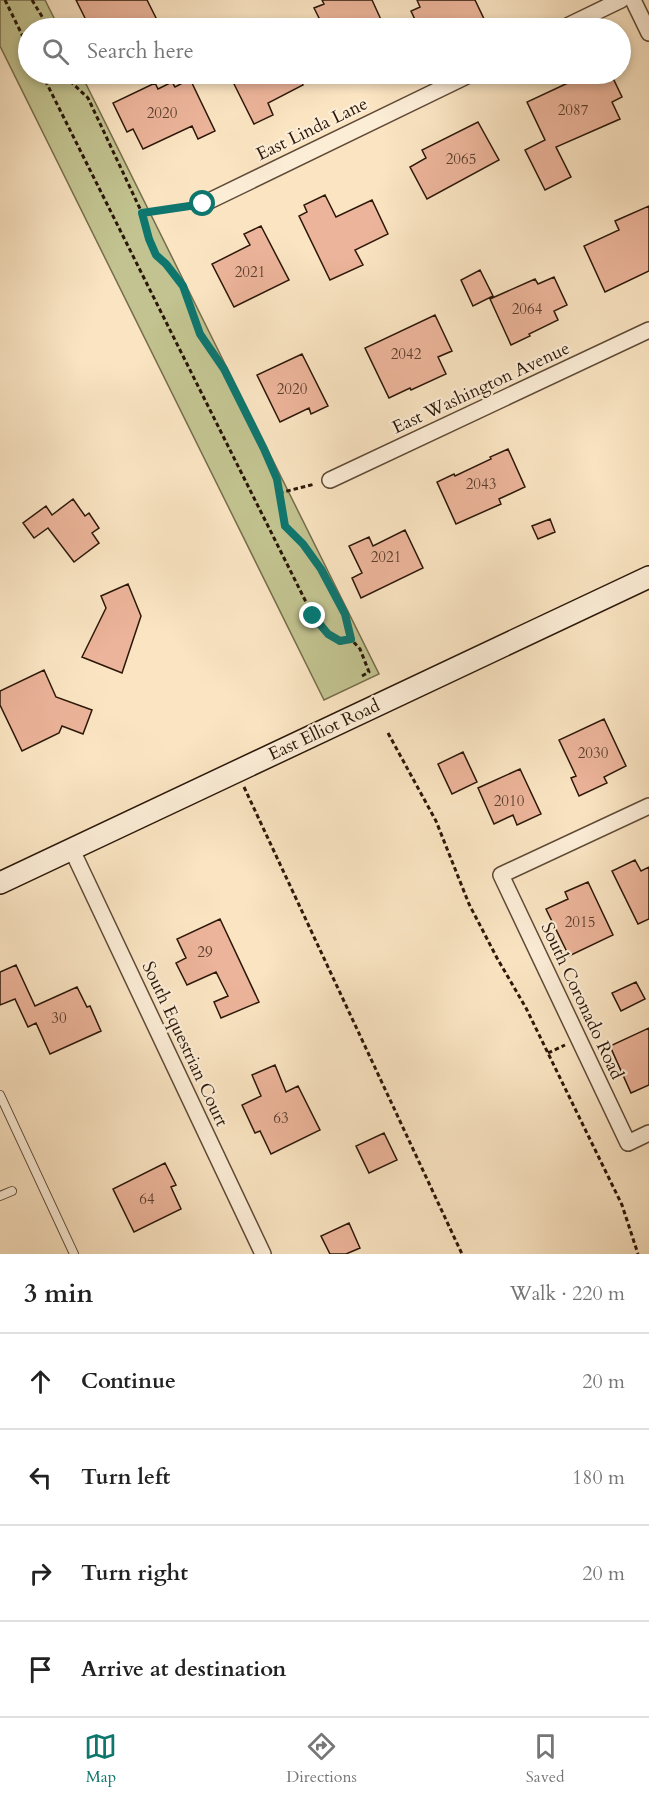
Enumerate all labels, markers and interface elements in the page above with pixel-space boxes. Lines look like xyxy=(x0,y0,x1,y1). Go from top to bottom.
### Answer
search box xyxy=(18,18,631,84)
icon: search xyxy=(39,35,72,68)
text: Search here xyxy=(87,36,194,66)
street label: East Linda Lane xyxy=(252,91,372,167)
house number: 2087 xyxy=(558,100,589,120)
house number: 2020 xyxy=(147,103,178,123)
house number: 2065 xyxy=(446,149,476,169)
route start xyxy=(189,190,215,216)
house number: 2021 xyxy=(235,262,265,282)
house number: 2064 xyxy=(512,299,543,319)
street label: East Washington Avenue xyxy=(388,336,574,440)
house number: 2042 xyxy=(391,344,422,364)
house number: 2020 xyxy=(277,379,308,399)
house number: 2043 xyxy=(466,474,496,494)
house number: 2021 xyxy=(371,547,401,567)
route end xyxy=(299,602,325,628)
street label: East Elliot Road xyxy=(264,693,384,767)
house number: 2030 xyxy=(578,743,609,763)
house number: 2010 xyxy=(494,791,525,811)
house number: 2015 xyxy=(565,912,595,932)
street label: South Coronado Road xyxy=(535,918,630,1084)
house number: 29 xyxy=(197,942,213,962)
street label: South Equestrian Court xyxy=(136,957,234,1131)
house number: 30 xyxy=(51,1008,67,1028)
house number: 63 xyxy=(273,1108,289,1128)
house number: 64 xyxy=(139,1189,155,1209)
text: 3 min xyxy=(24,1276,93,1311)
text: Walk · 220 m xyxy=(510,1280,625,1307)
icon: ahead xyxy=(24,1365,57,1398)
text: Continue xyxy=(81,1366,176,1396)
text: 20 m xyxy=(582,1368,625,1395)
icon: left xyxy=(24,1461,57,1494)
text: Turn left xyxy=(81,1462,170,1492)
text: 180 m xyxy=(572,1464,625,1491)
icon: right xyxy=(24,1557,57,1590)
text: Turn right xyxy=(81,1558,188,1588)
text: 20 m xyxy=(582,1560,625,1587)
icon: arrive xyxy=(24,1653,57,1686)
text: Arrive at destination xyxy=(81,1654,286,1684)
tab: Map xyxy=(84,1730,117,1788)
tab: Directions xyxy=(286,1730,357,1788)
tab: Saved xyxy=(526,1730,565,1788)

